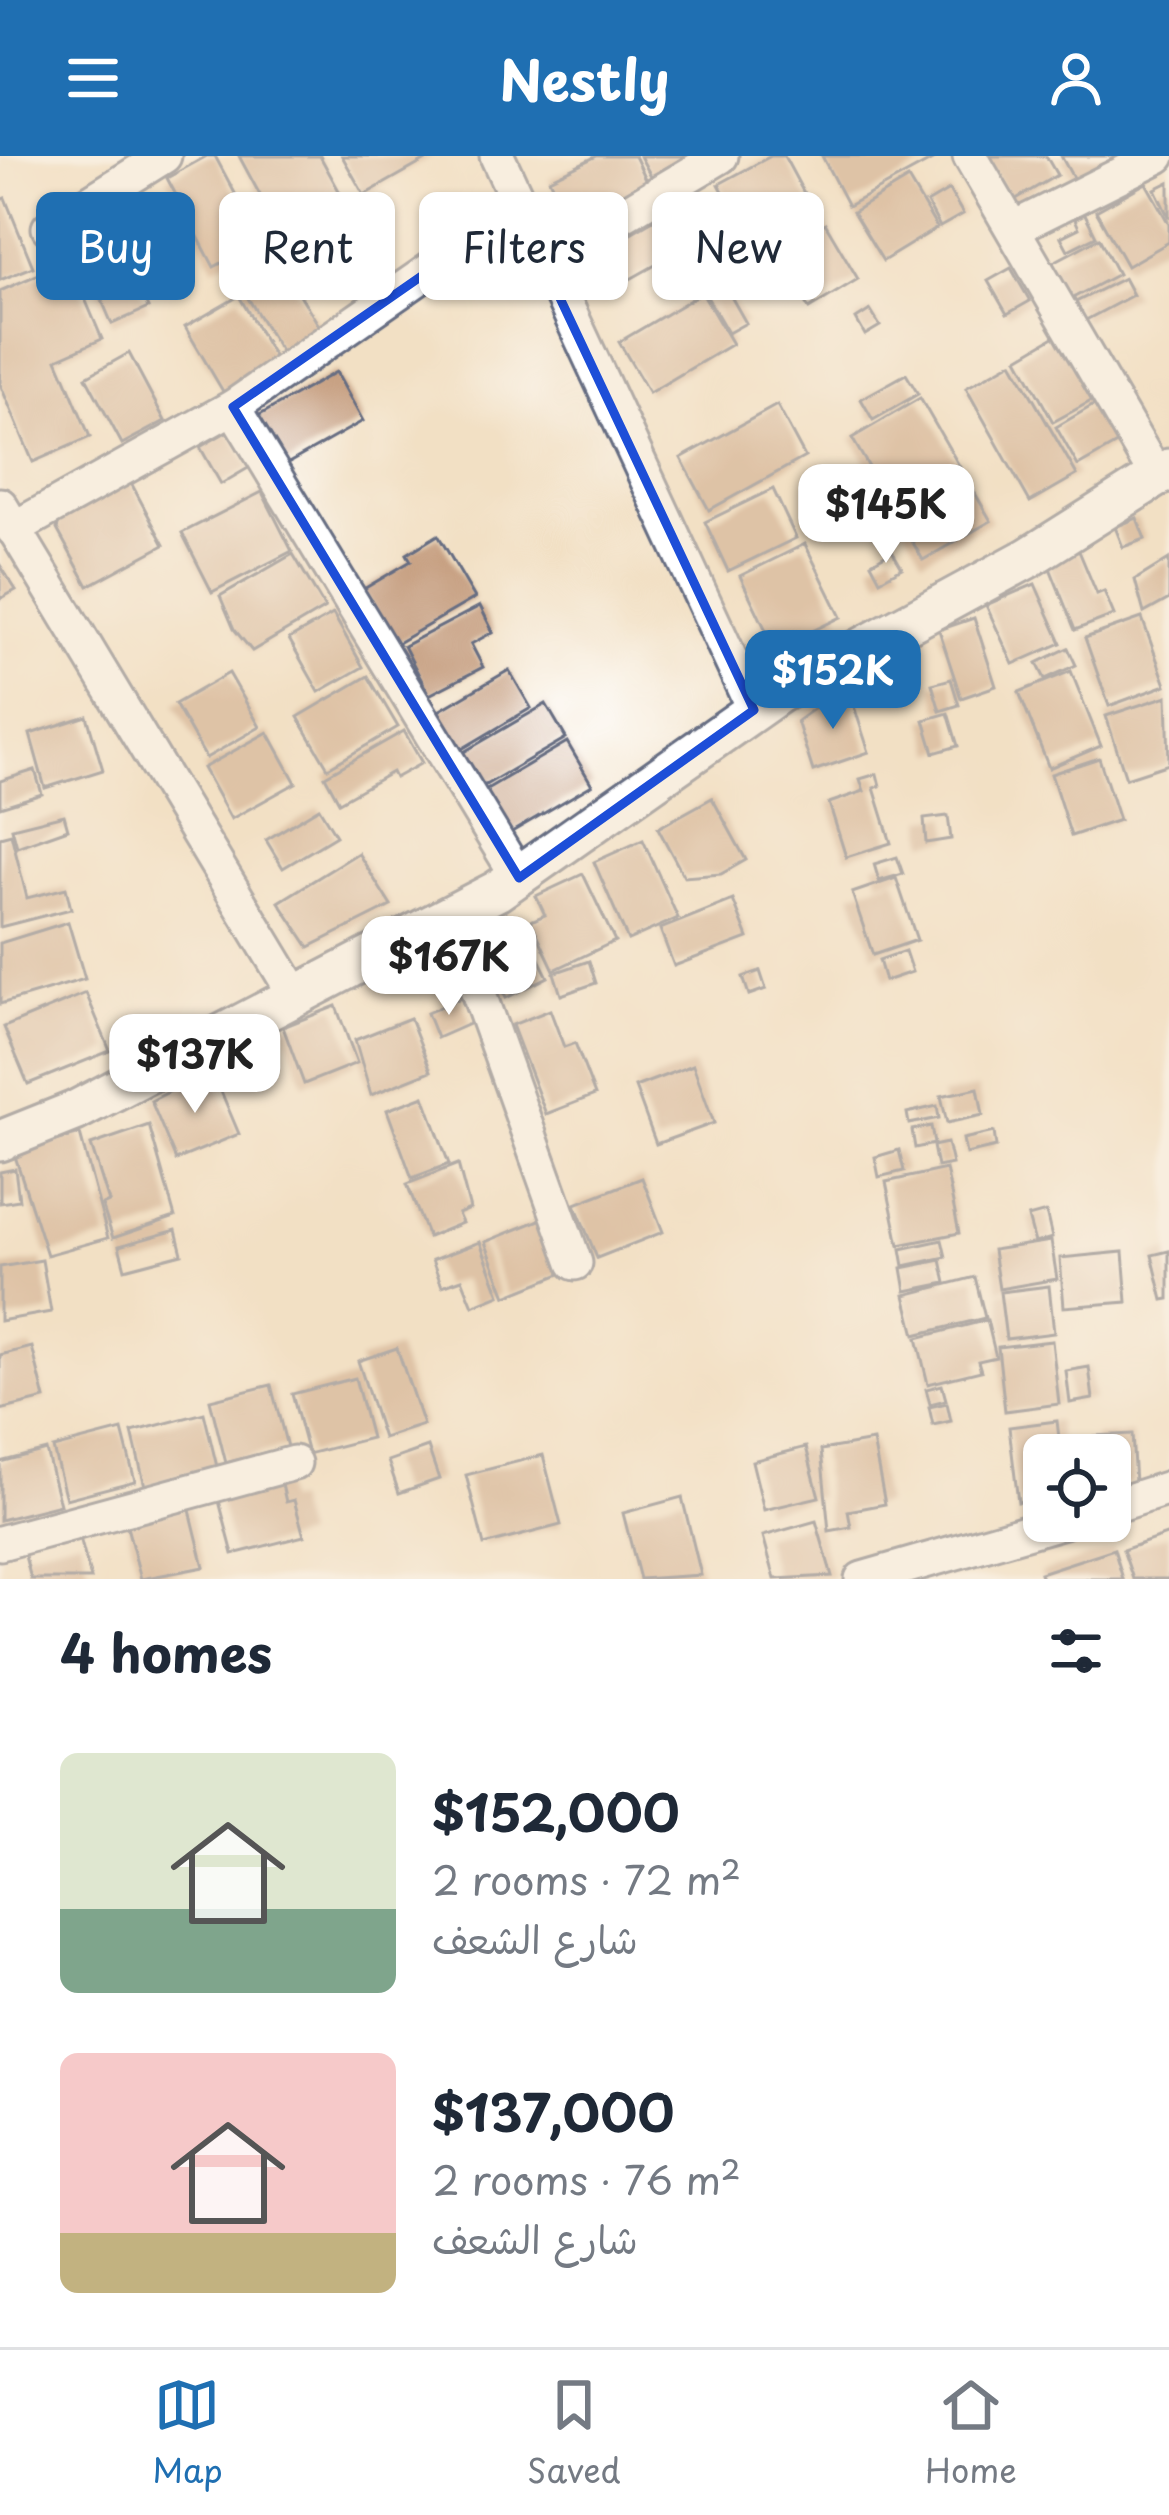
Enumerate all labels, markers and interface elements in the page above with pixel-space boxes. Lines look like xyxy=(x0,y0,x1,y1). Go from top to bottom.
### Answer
text: Nestly xyxy=(499,38,670,119)
icon: menu xyxy=(60,45,126,111)
icon: person xyxy=(1043,45,1109,111)
chip: Buy xyxy=(36,192,195,300)
chip: Rent xyxy=(219,192,395,300)
chip: Filters xyxy=(419,192,628,300)
chip: New xyxy=(652,192,824,300)
pin: $145K xyxy=(802,464,970,566)
text: $145K xyxy=(825,473,947,532)
pin: $152K xyxy=(749,630,917,732)
text: $152K xyxy=(772,639,894,698)
pin: $167K xyxy=(365,916,533,1018)
text: $167K xyxy=(388,925,510,984)
pin: $137K xyxy=(111,1014,279,1116)
text: $137K xyxy=(136,1023,254,1082)
map controls xyxy=(1023,1434,1131,1542)
button: locate xyxy=(1023,1434,1131,1542)
text: 4 homes xyxy=(60,1613,272,1690)
icon: filters xyxy=(1043,1618,1109,1684)
text: $152,000 xyxy=(432,1772,680,1849)
icon: home xyxy=(156,1801,300,1945)
text: 2 rooms · 72 m² xyxy=(432,1849,741,1908)
text: شارع الشعف xyxy=(432,1908,638,1967)
text: $137,000 xyxy=(432,2072,674,2149)
icon: home xyxy=(156,2101,300,2245)
text: 2 rooms · 76 m² xyxy=(432,2149,741,2208)
text: شارع الشعف xyxy=(432,2208,638,2267)
tab: Map xyxy=(152,2372,223,2494)
tab: Saved xyxy=(527,2372,621,2494)
tab: Home xyxy=(925,2372,1017,2494)

